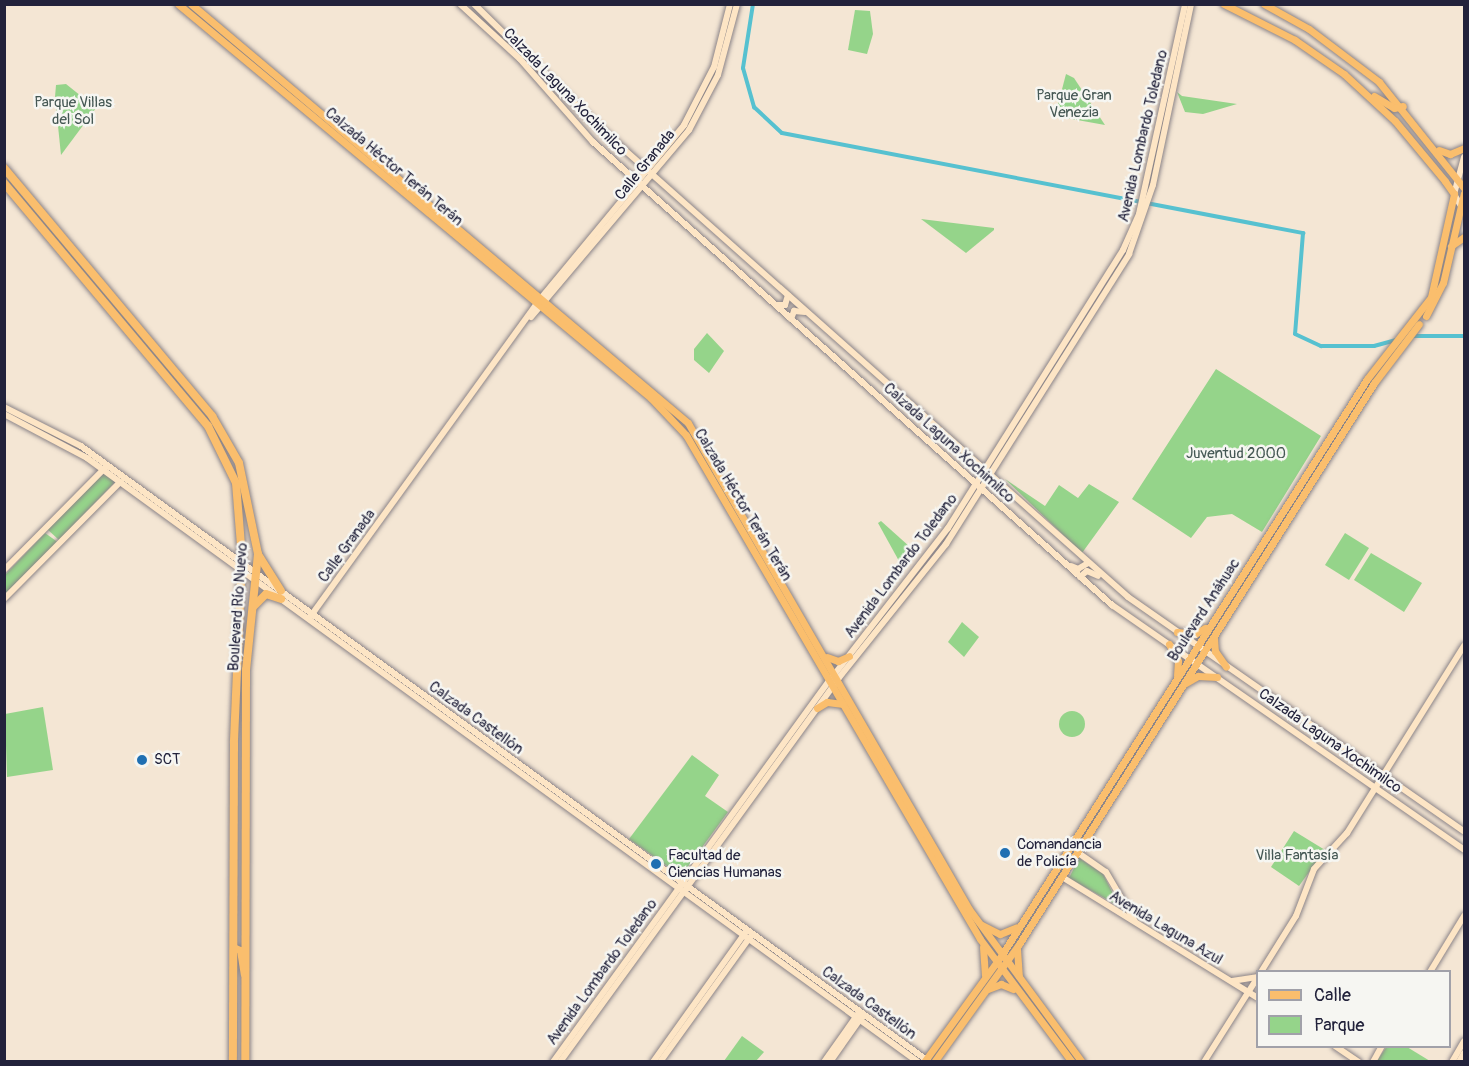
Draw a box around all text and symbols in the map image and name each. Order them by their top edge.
street label: Calzada Laguna Xochimilco [499,24,631,160]
street label: Avenida Lombardo Toledano [1114,48,1172,224]
park label: Parque Gran Venezia [1036,86,1112,121]
park label: Parque Villas del Sol [34,93,112,128]
street label: Calzada Héctor Terán Terán [321,104,467,230]
street label: Calle Granada [611,126,679,204]
street label: Calzada Laguna Xochimilco [880,379,1018,507]
street label: Calzada Héctor Terán Terán [690,426,796,584]
park label: Juventud 2000 [1186,445,1286,463]
street label: Avenida Lombardo Toledano [841,490,961,642]
street label: Calle Granada [315,506,379,586]
street label: Boulevard Río Nuevo [225,542,251,672]
street label: Boulevard Anáhuac [1164,555,1244,665]
street label: Calzada Castellón [425,678,527,758]
street label: Calzada Laguna Xochimilco [1255,685,1405,797]
place label: SCT [154,751,180,769]
marker: SCT [135,753,149,767]
place label: Comandancia de Policía [1017,835,1102,870]
place label: Facultad de Ciencias Humanas [668,846,781,881]
marker: Comandancia de Policía [998,846,1012,860]
park label: Villa Fantasía [1256,847,1338,865]
marker: Facultad de Ciencias Humanas [649,857,663,871]
street label: Avenida Laguna Azul [1106,887,1226,969]
street label: Avenida Lombardo Toledano [543,896,661,1048]
street label: Calzada Castellón [818,963,920,1043]
legend [1256,970,1451,1048]
text: Calle [1314,984,1351,1007]
text: Parque [1314,1014,1364,1037]

